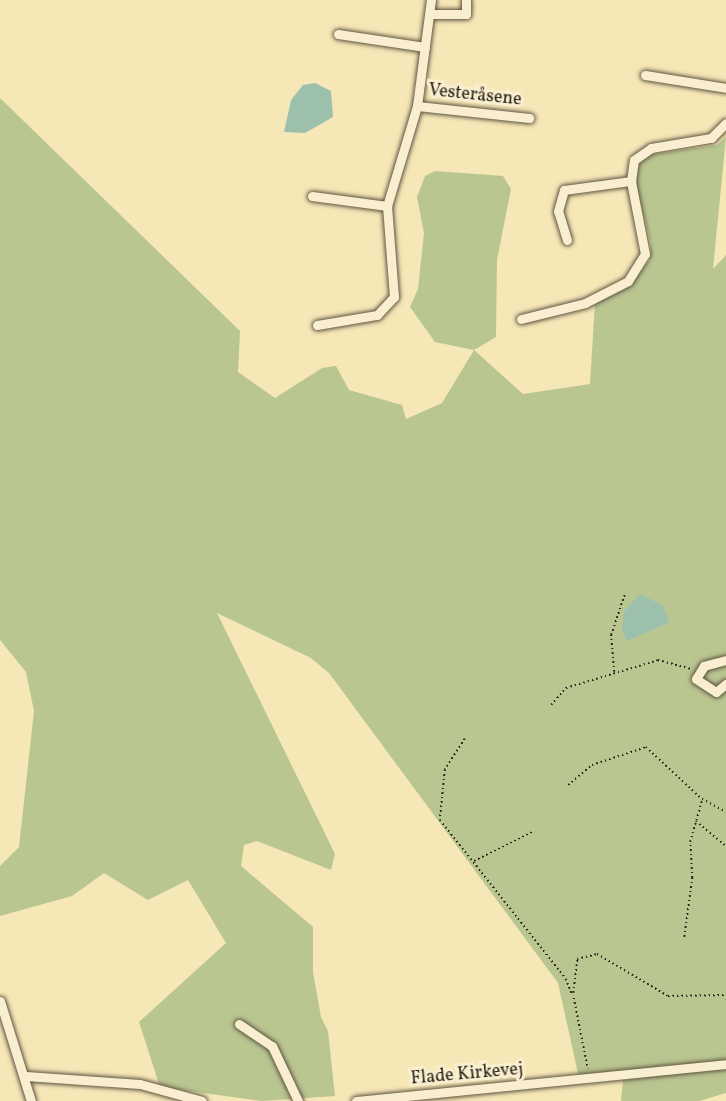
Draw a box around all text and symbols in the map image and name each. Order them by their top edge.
street label: Vesteråsene [427,80,523,112]
street label: Flade Kirkevej [410,1059,524,1091]

